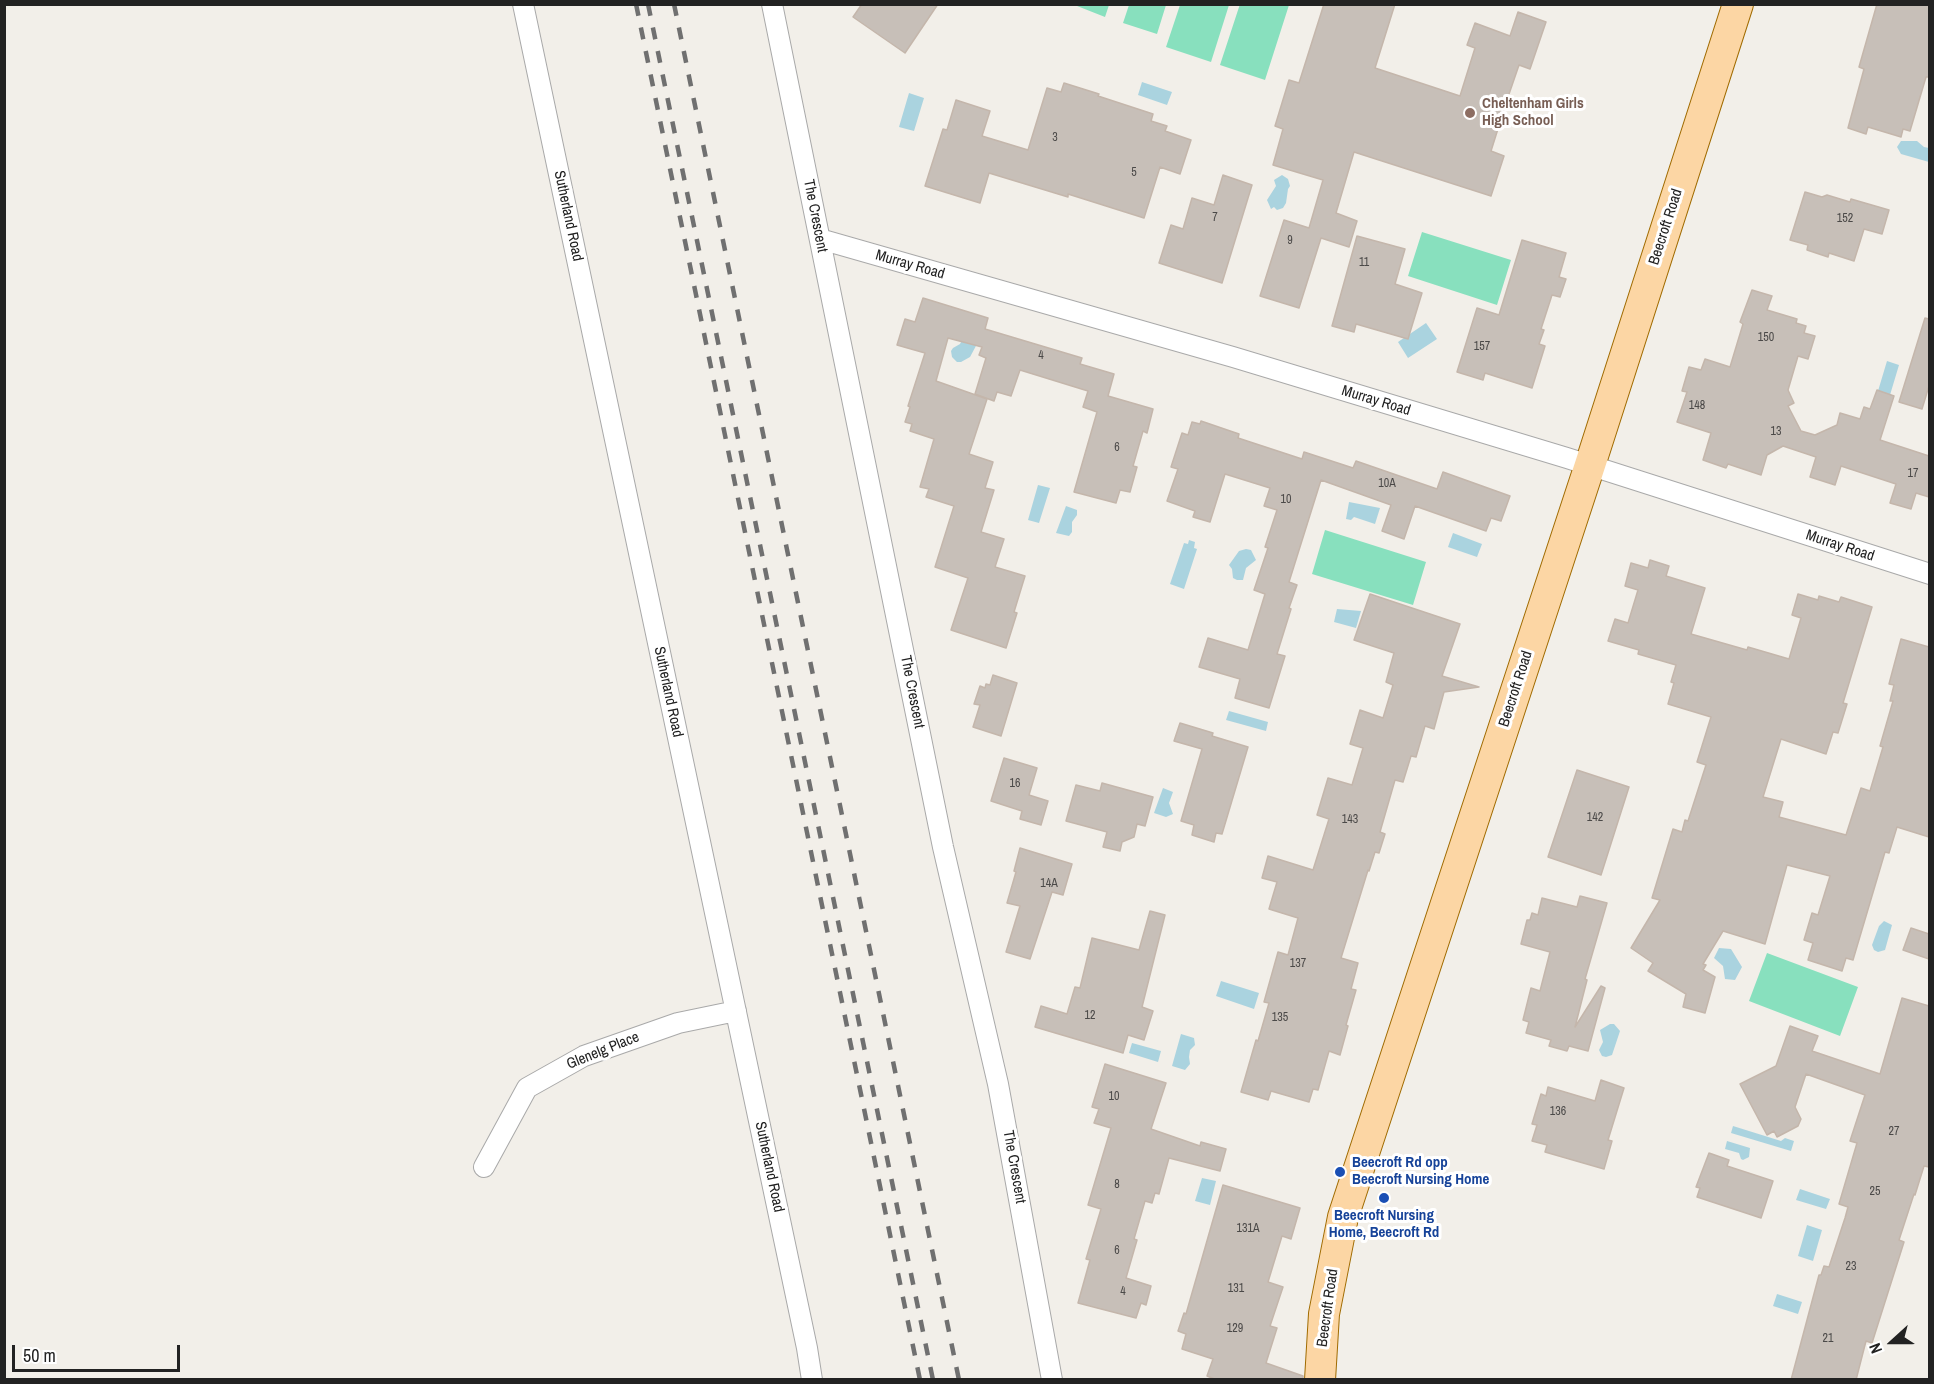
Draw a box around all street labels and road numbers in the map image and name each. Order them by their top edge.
street label: Sutherland Road [550,169,586,263]
street label: The Crescent [799,178,831,254]
street label: Beecroft Road [1645,187,1687,267]
street label: Murray Road [873,247,947,283]
street label: Murray Road [1339,382,1413,420]
street label: Murray Road [1803,526,1877,566]
street label: Sutherland Road [650,645,686,739]
street label: Beecroft Road [1495,649,1537,729]
street label: The Crescent [896,654,928,730]
street label: Glenelg Place [564,1028,642,1074]
street label: Sutherland Road [751,1120,787,1214]
street label: The Crescent [999,1129,1029,1205]
street label: Beecroft Road [1314,1268,1342,1348]

